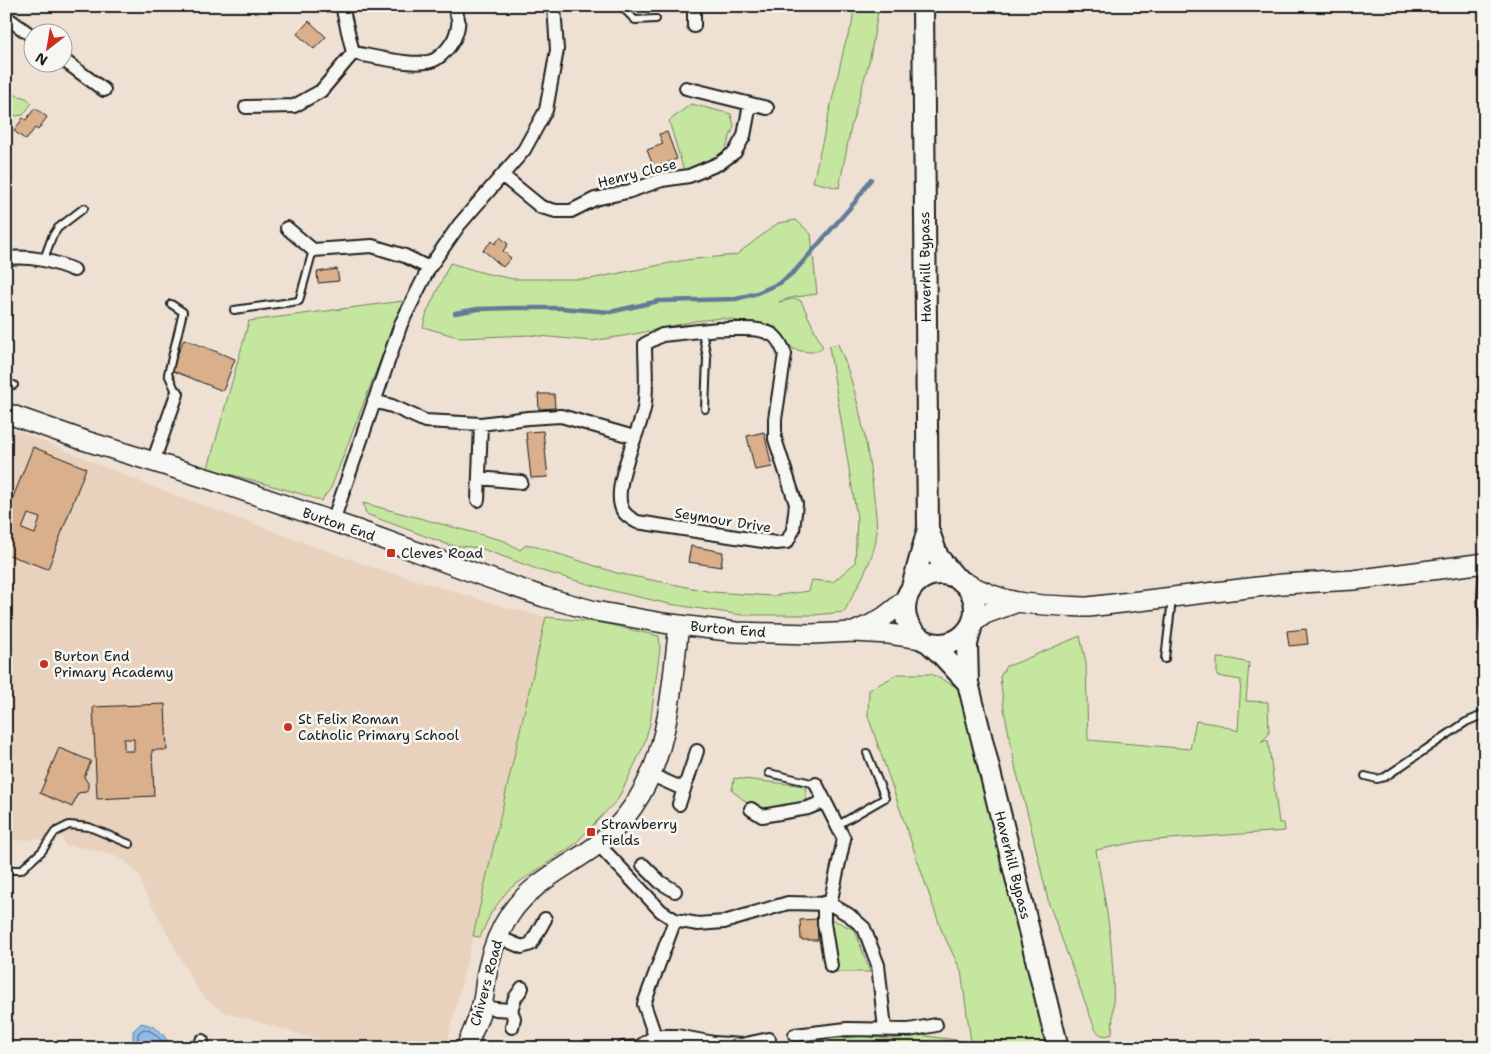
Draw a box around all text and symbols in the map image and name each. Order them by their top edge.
north arrow [22,22,72,72]
text: N [32,49,51,70]
street label: Henry Close [596,154,678,192]
street label: Haverhill Bypass [915,211,935,323]
street label: Burton End [300,503,378,545]
street label: Seymour Drive [673,503,773,537]
place label: Cleves Road [401,544,483,562]
marker: Cleves Road [385,547,397,559]
street label: Burton End [690,617,767,641]
place label: Burton End Primary Academy [54,647,174,681]
marker: Burton End Primary Academy [38,658,50,670]
place label: St Felix Roman Catholic Primary School [298,710,460,744]
marker: St Felix Roman Catholic Primary School [282,721,294,733]
street label: Haverhill Bypass [991,809,1035,921]
place label: Strawberry Fields [601,815,677,849]
marker: Strawberry Fields [585,826,597,838]
street label: Chivers Road [466,938,506,1028]

